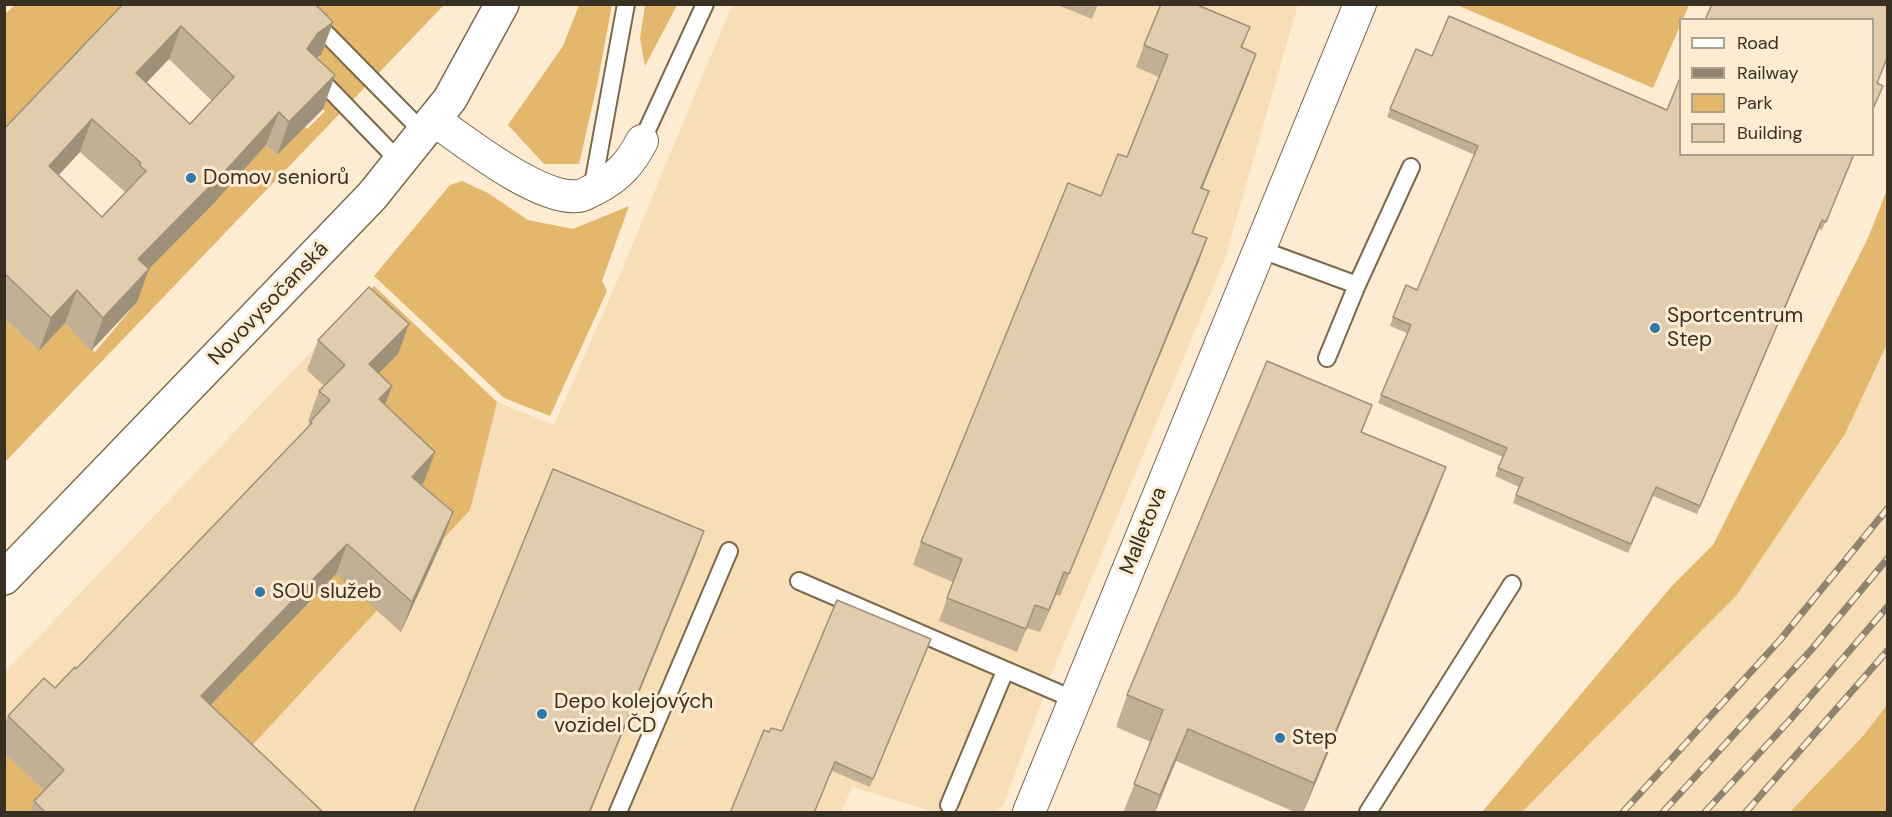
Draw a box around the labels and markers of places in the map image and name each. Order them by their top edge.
place label: Domov seniorů [203,165,349,191]
marker: Domov seniorů [184,171,198,185]
place label: Sportcentrum Step [1667,303,1803,353]
marker: Sportcentrum Step [1648,321,1662,335]
place label: SOU služeb [272,579,382,605]
marker: SOU služeb [253,585,267,599]
place label: Depo kolejových vozidel ČD [554,689,713,739]
marker: Depo kolejových vozidel ČD [535,707,549,721]
place label: Step [1292,725,1337,751]
marker: Step [1273,731,1287,745]

